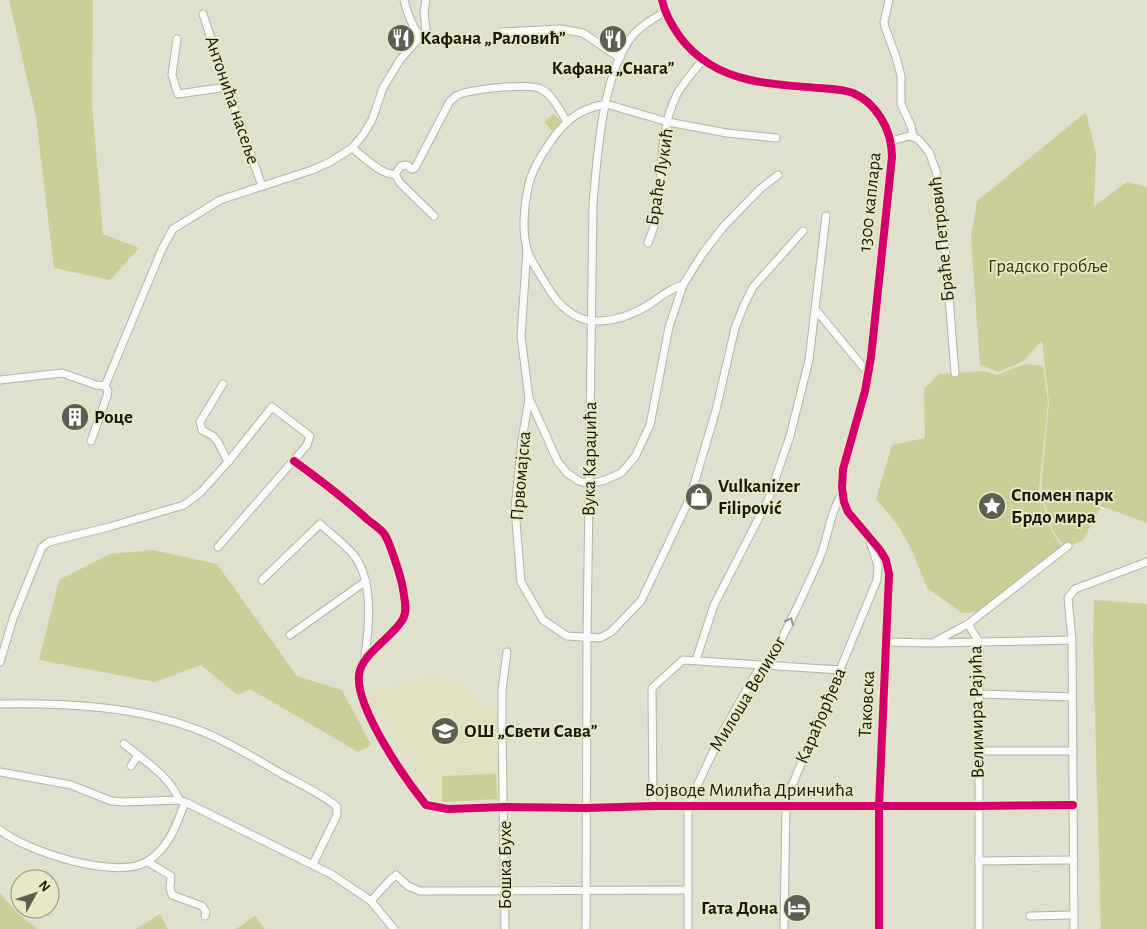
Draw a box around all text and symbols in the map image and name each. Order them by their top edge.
restaurant icon: Кафана „Раловић” [386,23,416,53]
restaurant icon: Кафана „Снага” [598,24,628,54]
place label: Кафана „Раловић” [420,29,566,48]
street label: Антонића насеље [201,33,263,167]
place label: Кафана „Снага” [552,59,675,78]
street label: Браће Лукић [643,127,677,227]
street label: 1300 каплара [855,151,885,253]
street label: Браће Петровић [926,175,958,303]
park label: Градско гробље [988,257,1108,276]
street label: Вука Караџића [579,401,601,517]
building icon: Роце [60,402,90,432]
place label: Роце [94,408,133,427]
street label: Првомајска [508,430,534,522]
place label: Vulkanizer Filipović [718,477,800,518]
shop icon: Vulkanizer Filipović [684,482,714,512]
place label: Спомен парк Брдо мира [1011,486,1114,527]
place icon: Спомен парк Брдо мира [977,491,1007,521]
one-way arrow [784,617,794,626]
street label: Милоша Великог [706,633,790,755]
street label: Велимира Рајића [966,645,988,779]
street label: Карађорђева [792,665,850,767]
street label: Таковска [856,670,878,738]
school or university icon: ОШ „Свети Сава” [430,716,460,746]
place label: ОШ „Свети Сава” [464,722,598,741]
street label: Војводе Милића Дринчића [644,781,854,800]
street label: Бошка Бухе [496,820,515,910]
north arrow [10,869,60,919]
text: N [36,878,53,895]
hotel icon: Гата Дона [782,893,812,923]
place label: Гата Дона [701,899,778,918]

